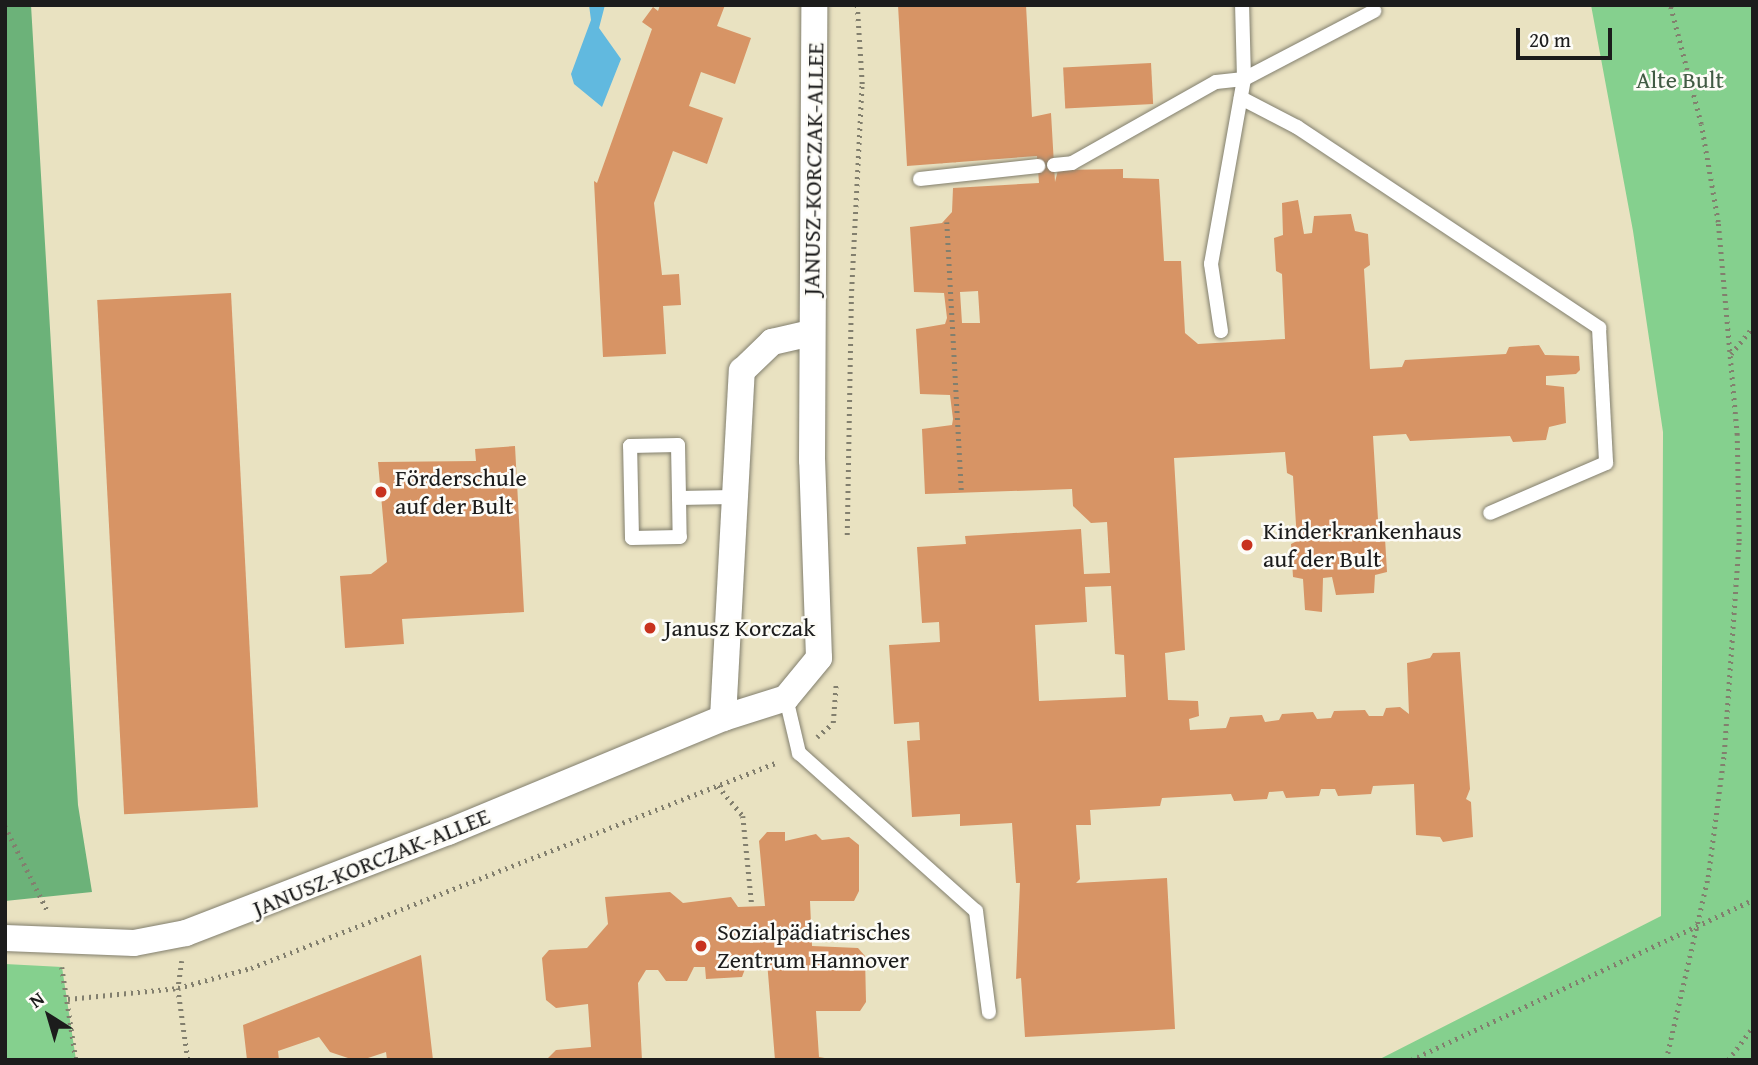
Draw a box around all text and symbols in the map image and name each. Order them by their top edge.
scale bar [1520,14,1616,58]
text: 20 m [1529,24,1571,55]
street label: JANUSZ-KORCZAK-ALLEE [796,42,830,296]
park label: Alte Bult [1636,66,1724,94]
place label: Förderschule auf der Bult [395,464,527,520]
marker: Förderschule auf der Bult [373,484,389,500]
place label: Kinderkrankenhaus auf der Bult [1263,517,1462,573]
marker: Kinderkrankenhaus auf der Bult [1237,535,1257,555]
place label: Janusz Korczak [664,614,815,642]
marker: Janusz Korczak [642,620,658,636]
street label: JANUSZ-KORCZAK-ALLEE [248,801,494,923]
place label: Sozialpädiatrisches Zentrum Hannover [717,918,911,974]
marker: Sozialpädiatrisches Zentrum Hannover [691,936,711,956]
north arrow [14,981,84,1051]
text: N [23,984,50,1014]

